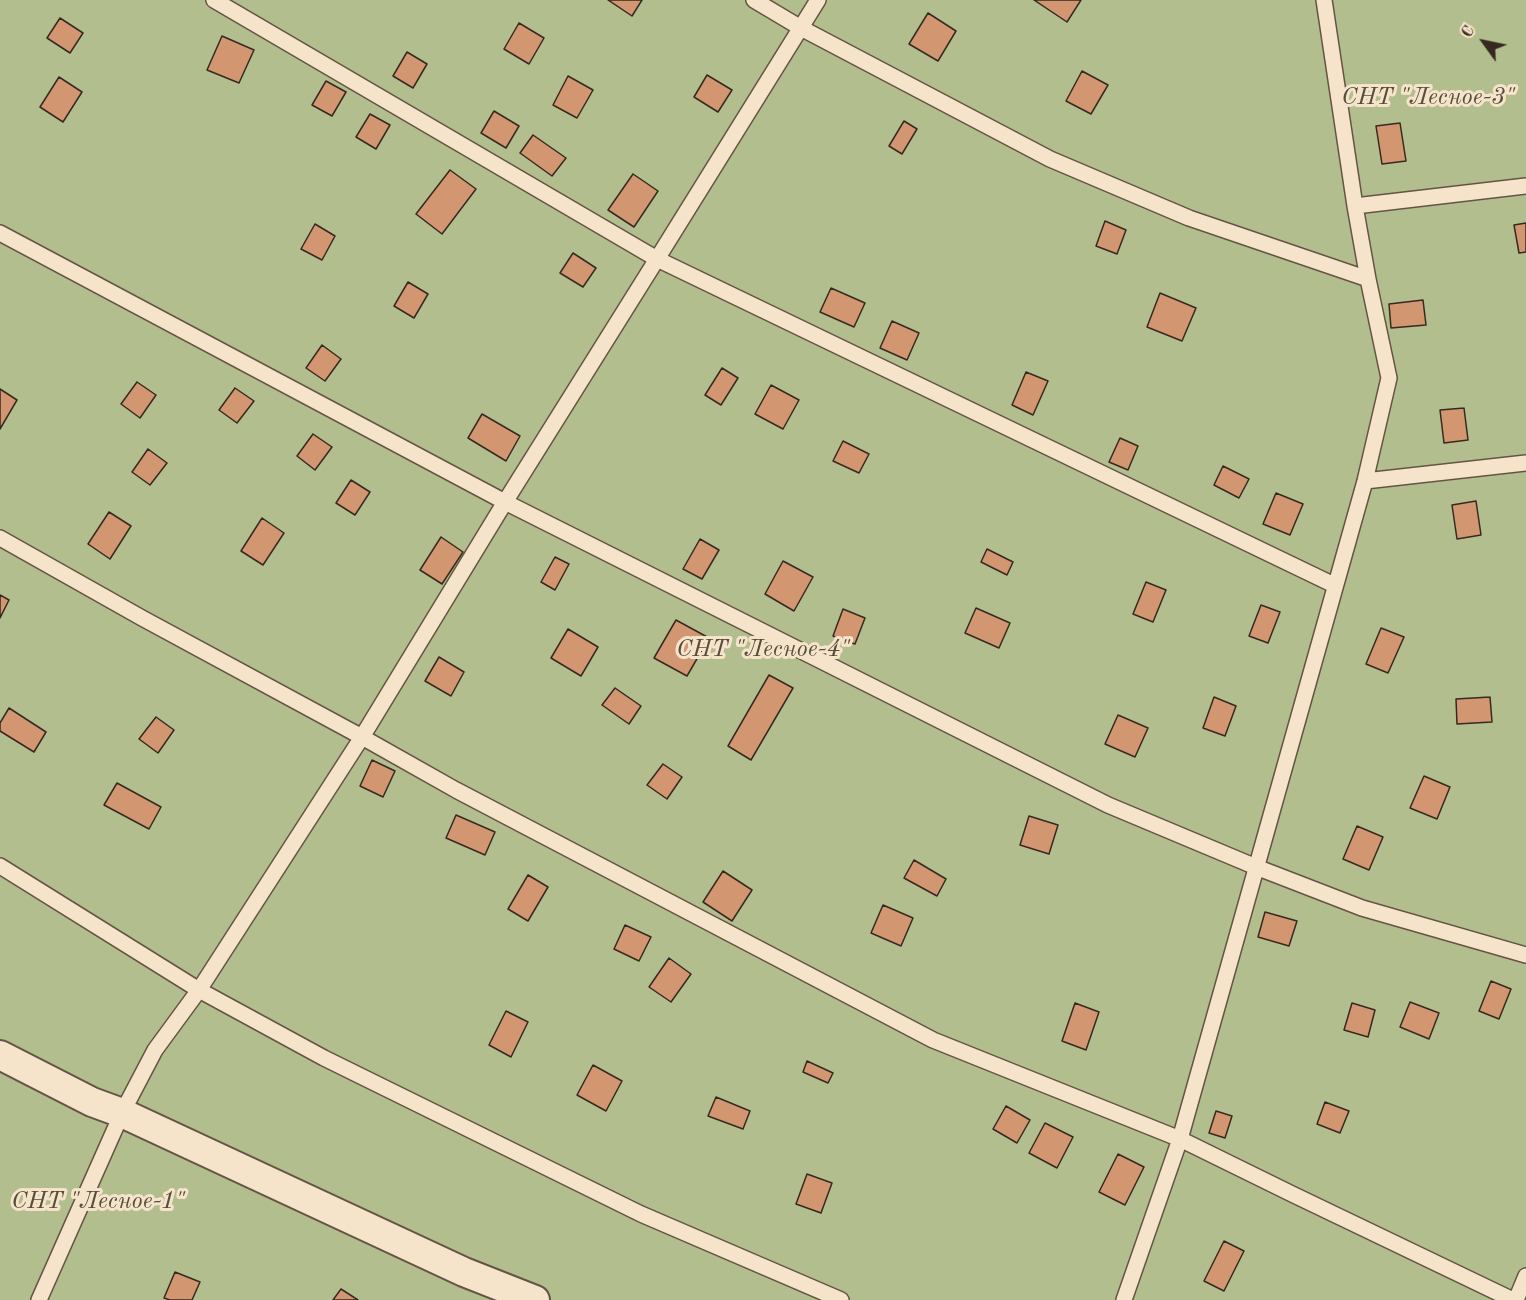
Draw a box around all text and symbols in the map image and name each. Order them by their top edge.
north arrow [1454,12,1514,72]
text: С [1459,23,1478,41]
park label: СНТ "Лесное-3" [1341,84,1515,112]
park label: СНТ "Лесное-4" [676,636,850,664]
park label: СНТ "Лесное-1" [11,1188,185,1216]

